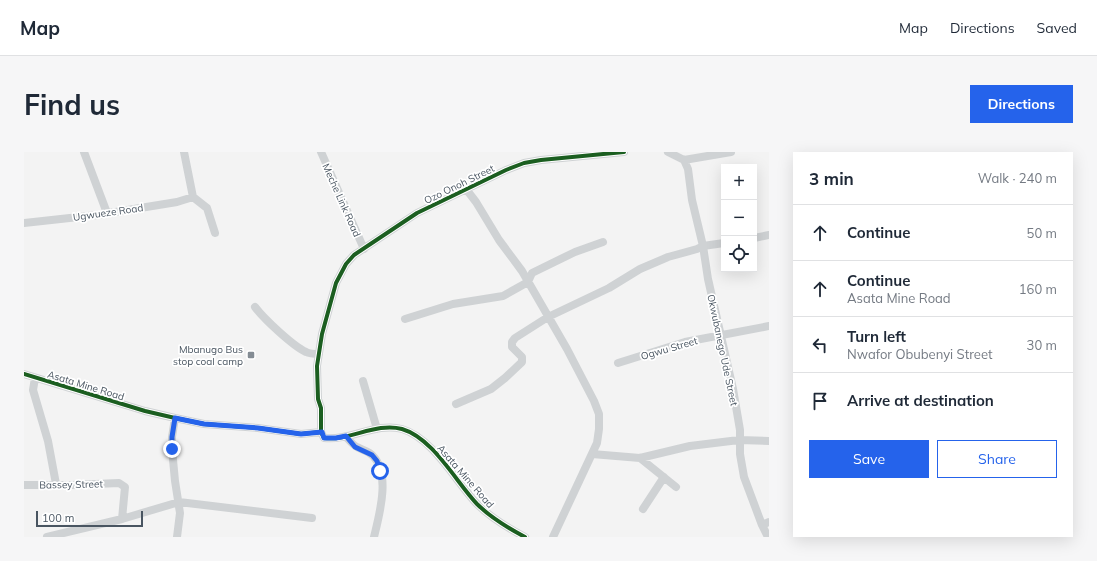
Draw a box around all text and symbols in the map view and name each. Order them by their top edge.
text: Map [20,16,60,40]
text: Map [899,19,928,37]
text: Directions [950,19,1015,37]
text: Saved [1037,19,1077,37]
button: Directions [970,85,1073,123]
text: Find us [24,87,120,122]
street label: Meche Link Road [320,162,364,239]
street label: Ozo Onoh Street [422,162,497,207]
map controls [721,164,757,272]
button: + [721,164,757,200]
text: 3 min [809,168,854,189]
text: Walk · 240 m [978,170,1057,186]
button: − [721,200,757,236]
street label: Ugwueze Road [72,201,144,224]
icon: ahead [809,222,831,244]
text: Continue [847,223,910,242]
text: 50 m [1027,225,1057,241]
button: locate [721,236,757,272]
text: Continue [847,271,910,290]
icon: ahead [809,278,831,300]
text: 160 m [1019,281,1057,297]
text: Asata Mine Road [847,290,951,306]
street label: Okwubanego Ude Street [704,293,741,408]
text: Turn left [847,327,906,346]
street label: Ogwu Street [639,334,700,363]
icon: left [809,334,831,356]
text: 30 m [1027,337,1057,353]
place label: Mbanugo Bus stop coal camp [173,343,243,368]
text: Nwafor Obubenyi Street [847,346,993,362]
marker: Mbanugo Bus stop coal camp [246,350,256,360]
street label: Asata Mine Road [46,368,126,403]
icon: arrive [809,390,831,412]
text: Arrive at destination [847,391,994,410]
route end [163,440,181,458]
button: Save [809,440,929,478]
button: Share [937,440,1057,478]
street label: Asata Mine Road [435,442,497,511]
route start [371,462,389,480]
street label: Bassey Street [39,477,103,492]
scale bar [36,509,143,528]
text: 100 m [42,511,74,525]

